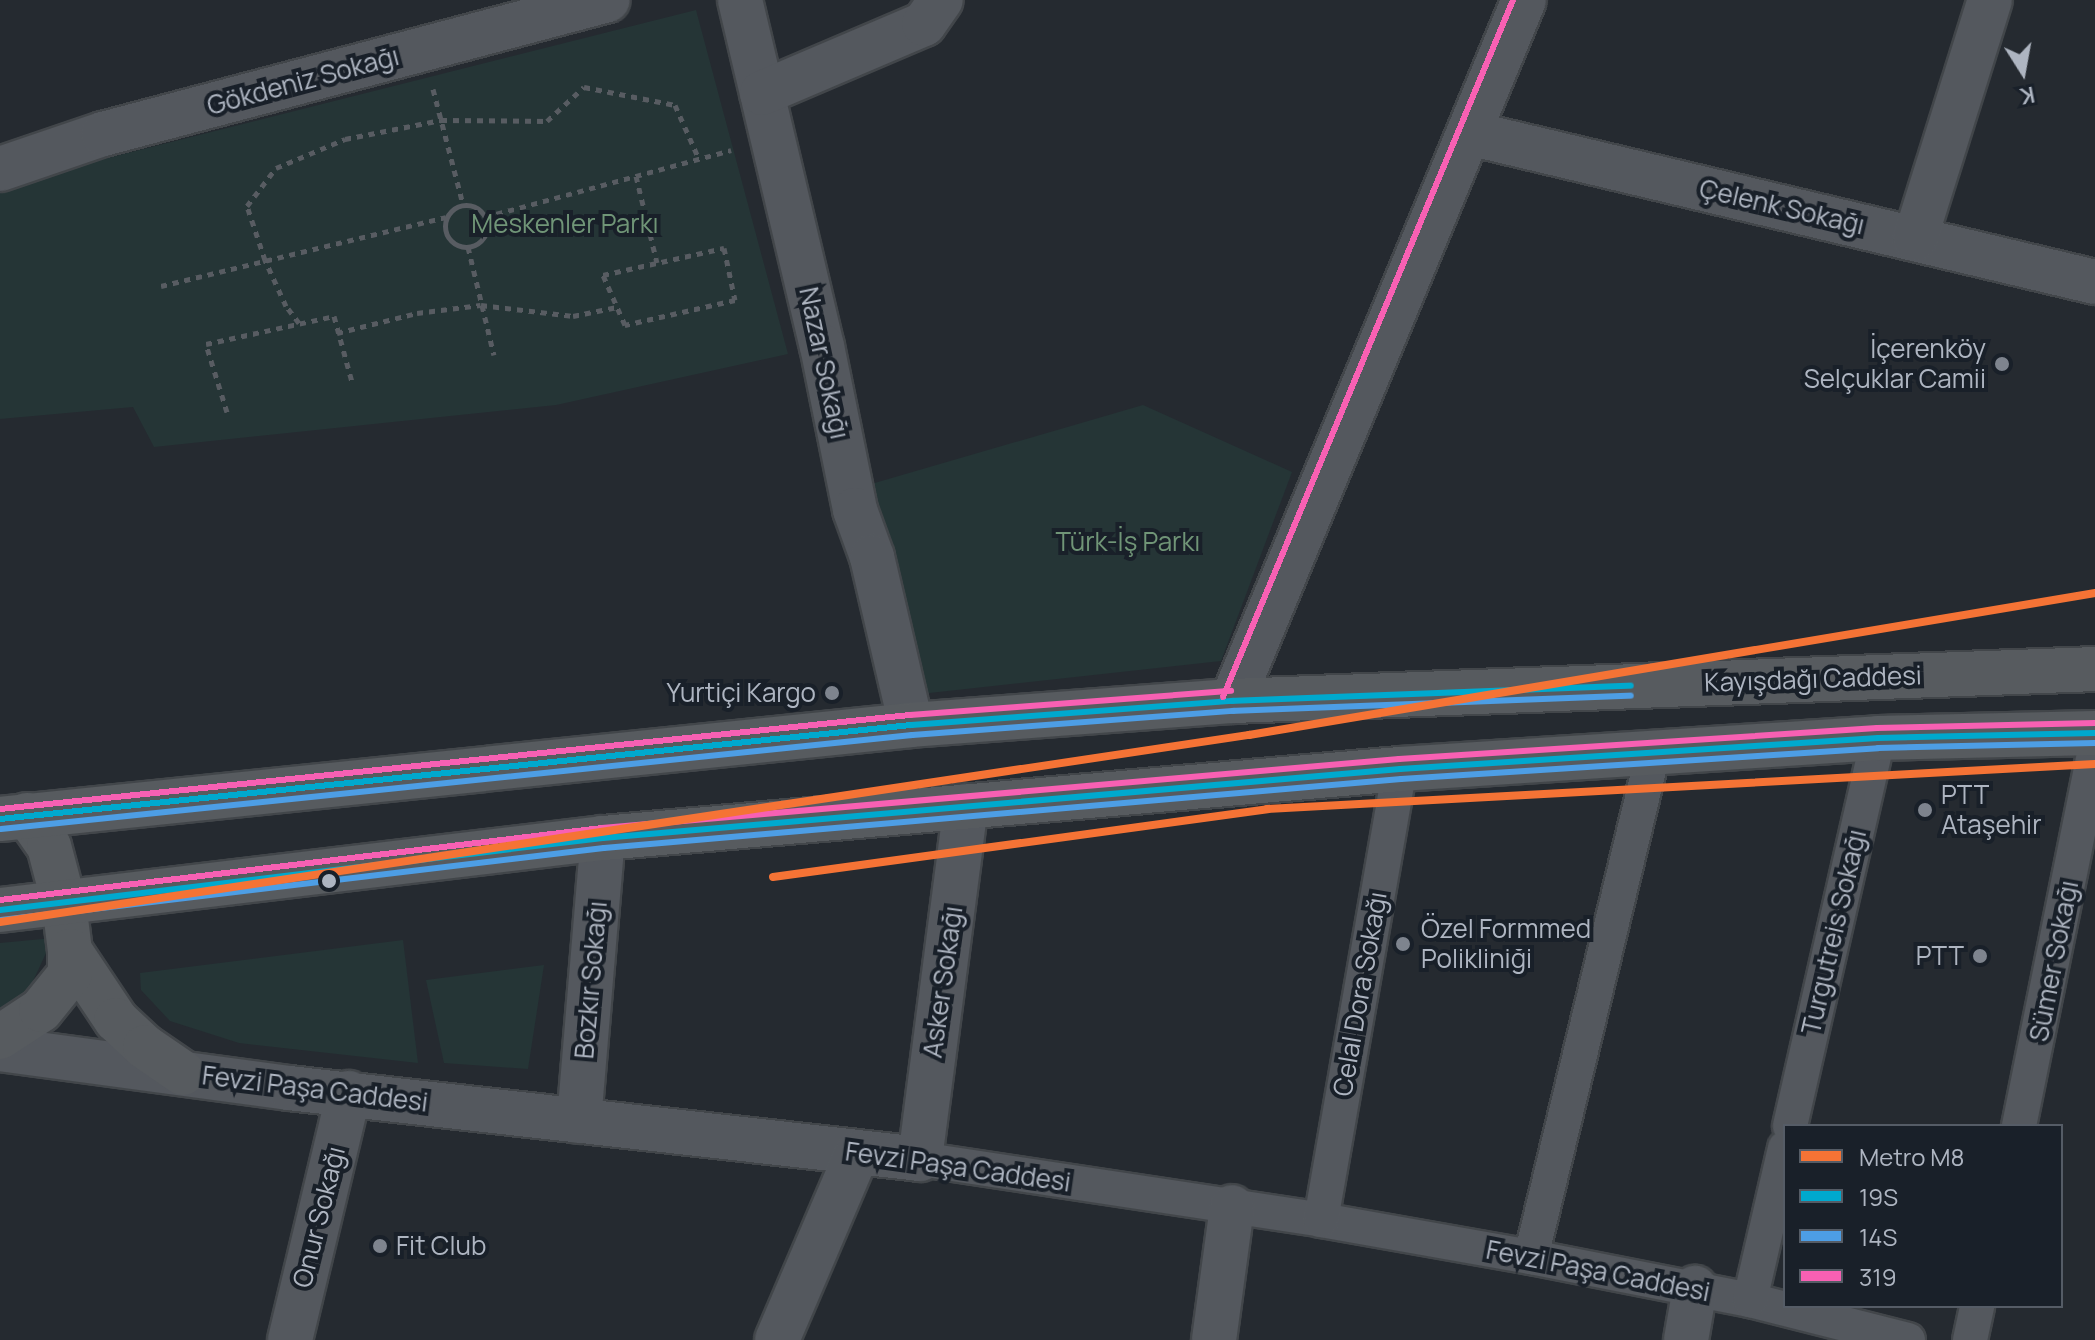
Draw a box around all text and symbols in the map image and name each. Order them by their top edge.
north arrow [1983,32,2063,112]
street label: Gökdeniz Sokağı [204,40,402,122]
text: K [2018,79,2037,112]
street label: Çelenk Sokağı [1696,173,1868,241]
park label: Meskenler Parkı [471,208,659,240]
street label: Nazar Sokağı [793,284,855,442]
place label: İçerenköy Selçuklar Camii [1804,333,1986,394]
marker: İçerenköy Selçuklar Camii [1993,355,2011,373]
park label: Türk-İş Parkı [1056,526,1200,558]
street label: Kayışdağı Caddesi [1704,660,1922,698]
place label: Yurtiçi Kargo [667,677,816,709]
marker: Yurtiçi Kargo [823,684,841,702]
place label: PTT Ataşehir [1941,779,2042,840]
marker: PTT Ataşehir [1916,801,1934,819]
street label: Turgutreis Sokağı [1795,827,1873,1037]
unlabelled marker [321,873,337,889]
street label: Sümer Sokağı [2023,878,2085,1044]
street label: Celal Dora Sokağı [1327,889,1393,1099]
street label: Bozkır Sokağı [569,900,613,1060]
street label: Asker Sokağı [917,904,969,1060]
place label: Özel Formmed Polikliniği [1421,913,1591,974]
marker: Özel Formmed Polikliniği [1392,933,1414,955]
place label: PTT [1916,940,1964,972]
marker: PTT [1971,947,1989,965]
street label: Fevzi Paşa Caddesi [200,1060,430,1118]
legend [1783,1124,2063,1308]
street label: Fevzi Paşa Caddesi [843,1136,1073,1198]
text: Metro M8 [1859,1140,1964,1173]
street label: Onur Sokağı [286,1143,352,1291]
text: 19S [1859,1180,1898,1213]
text: 14S [1859,1220,1897,1253]
place label: Fit Club [396,1230,486,1262]
street label: Fevzi Paşa Caddesi [1483,1234,1713,1308]
marker: Fit Club [371,1237,389,1255]
text: 319 [1859,1260,1897,1293]

